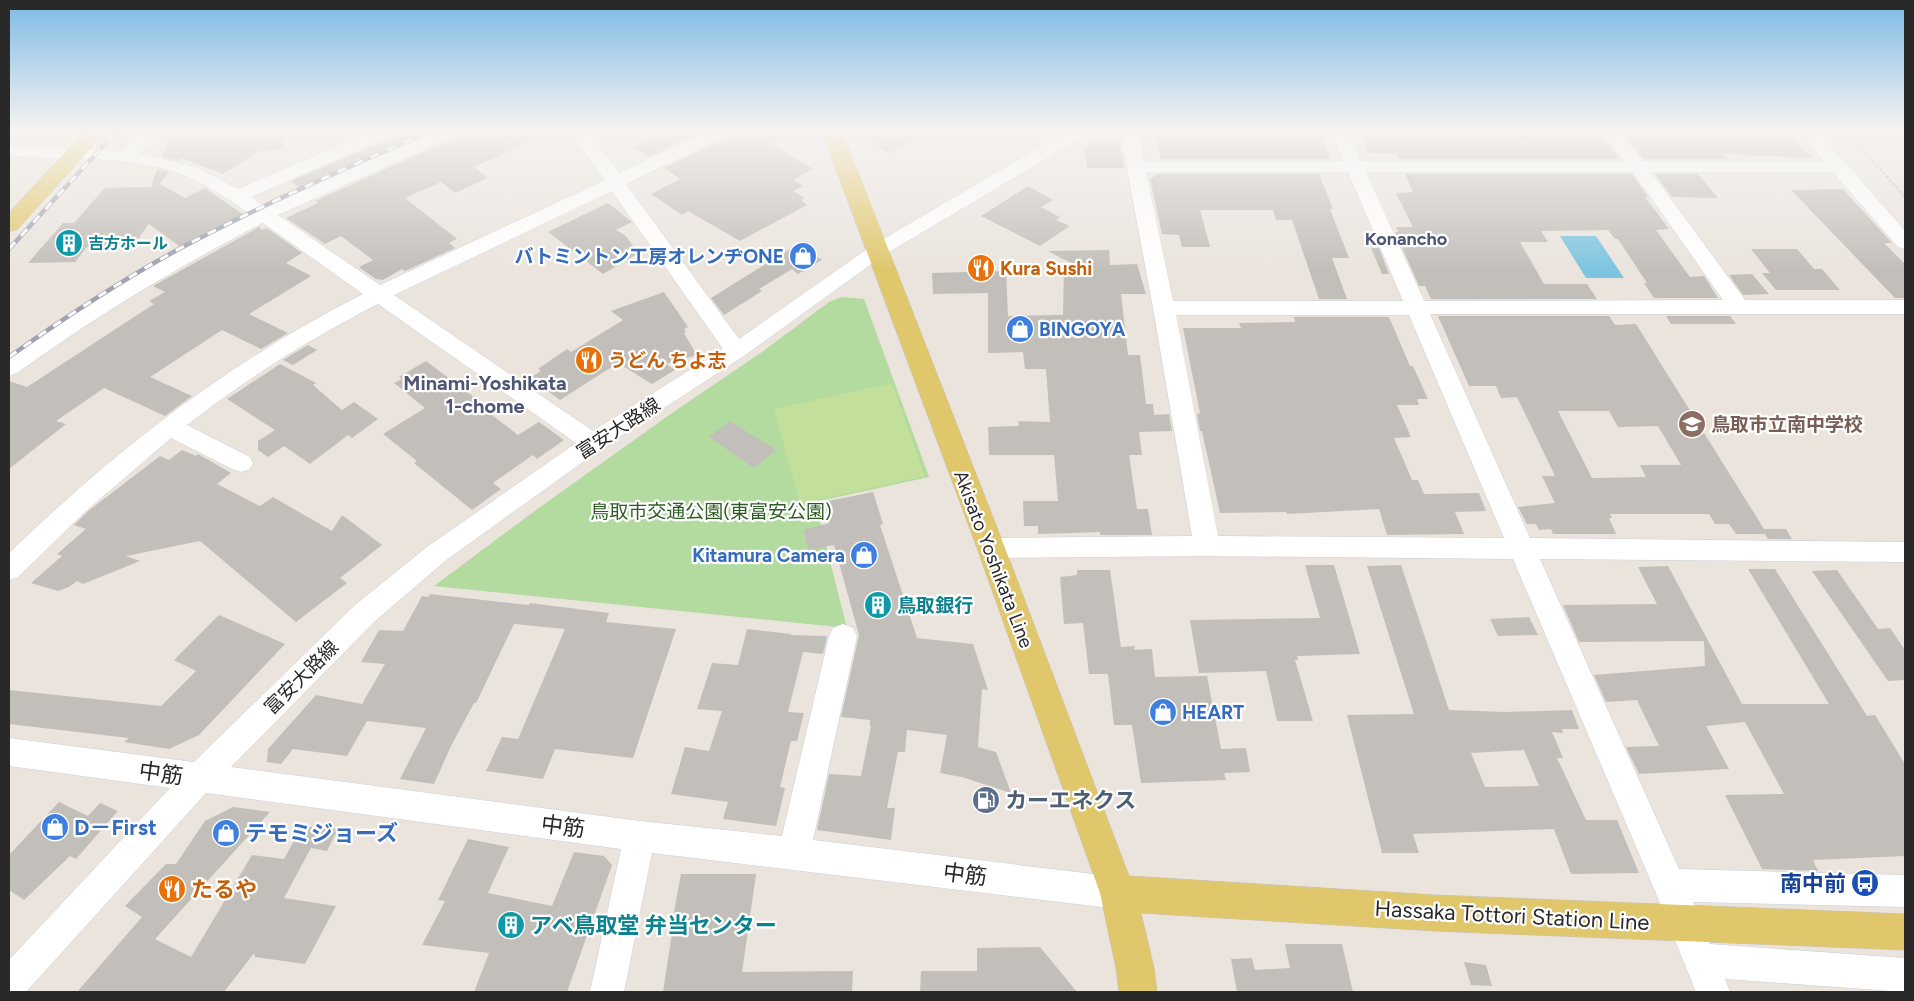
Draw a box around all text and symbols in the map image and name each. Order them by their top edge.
building icon: 吉方ホール [54,228,84,258]
district label: Konancho [1365,228,1447,250]
place label: 吉方ホール [88,234,168,253]
shop icon: バトミントン工房オレンヂONE [788,241,818,271]
place label: バトミントン工房オレンヂONE [515,245,784,268]
restaurant icon: Kura Sushi [966,253,996,283]
place label: Kura Sushi [1000,257,1092,280]
shop icon: BINGOYA [1005,314,1035,344]
place label: BINGOYA [1039,318,1126,341]
restaurant icon: うどん ちよ志 [574,345,604,375]
place label: うどん ちよ志 [608,349,727,372]
district label: Minami-Yoshikata 1-chome [403,371,567,418]
street label: 富安大路線 [572,393,664,464]
school or university icon: 鳥取市立南中学校 [1677,409,1707,439]
place label: 鳥取市立南中学校 [1711,413,1863,436]
street label: Akisato Yoshikata Line [949,467,1038,651]
park label: 鳥取市交通公園(東富安公園) [590,500,832,523]
shop icon: Kitamura Camera [849,540,879,570]
place label: Kitamura Camera [692,544,845,567]
building icon: 鳥取銀行 [863,590,893,620]
place label: 鳥取銀行 [897,594,973,617]
street label: 富安大路線 [260,636,343,719]
shop icon: HEART [1148,697,1178,727]
place label: HEART [1182,701,1244,724]
street label: 中筋 [137,757,185,790]
fuel station icon: カーエネクス [971,785,1001,815]
place label: カーエネクス [1005,787,1136,814]
street label: 中筋 [539,810,586,843]
shop icon: D－First [40,812,70,842]
place label: D－First [74,814,157,841]
shop icon: テモミジョーズ [211,818,241,848]
place label: テモミジョーズ [245,820,398,847]
street label: 中筋 [941,858,988,891]
bus stop icon: 南中前 [1850,868,1880,898]
place label: 南中前 [1780,870,1846,897]
restaurant icon: たるや [157,874,187,904]
place label: たるや [191,876,257,903]
street label: Hassaka Tottori Station Line [1374,895,1650,936]
building icon: アベ鳥取堂 弁当センター [496,910,526,940]
place label: アベ鳥取堂 弁当センター [530,912,777,939]

